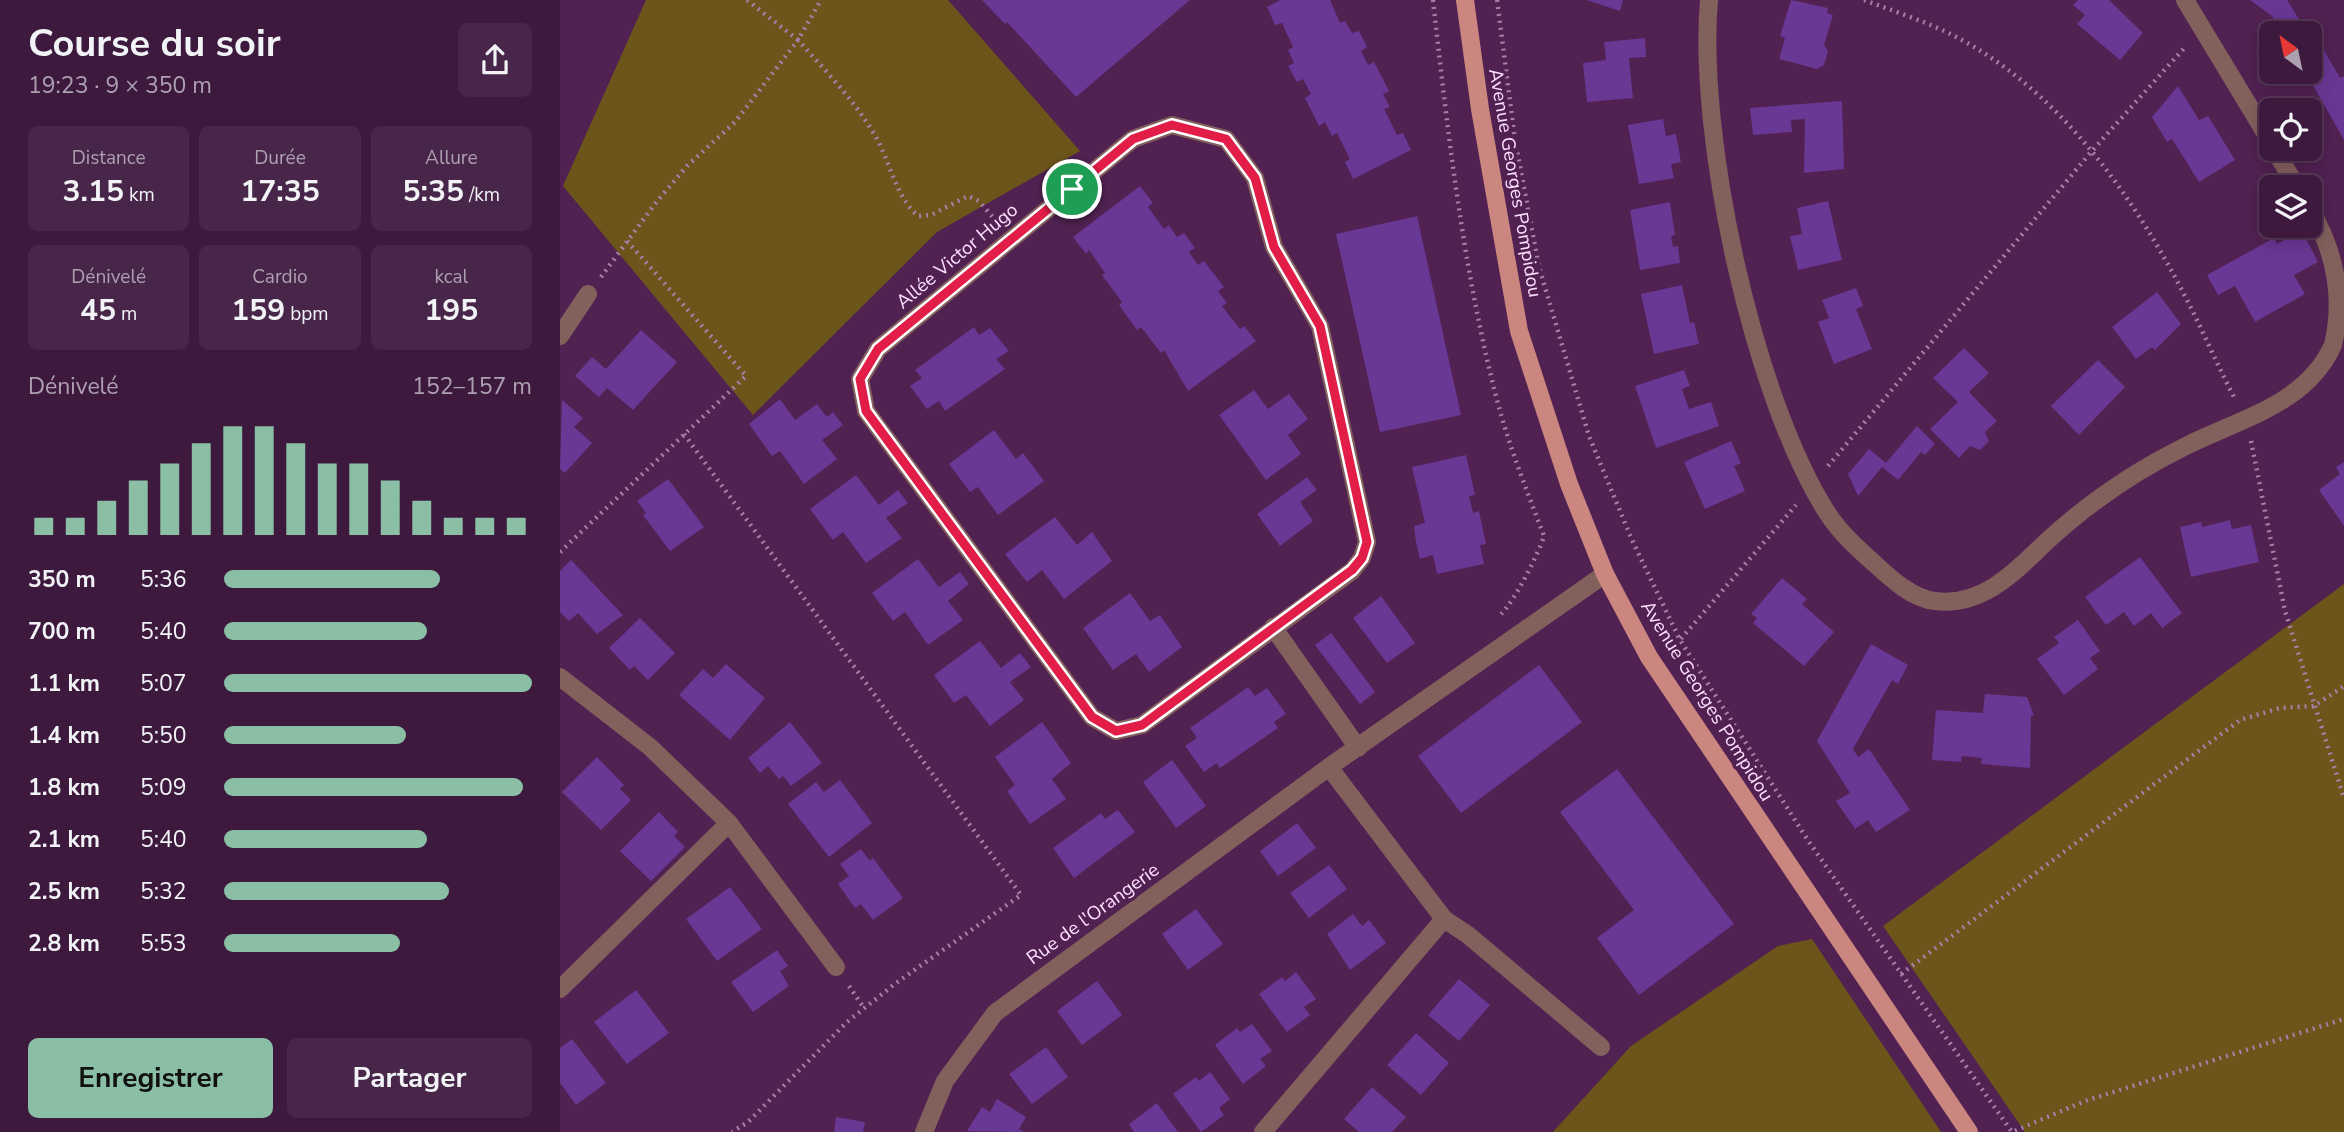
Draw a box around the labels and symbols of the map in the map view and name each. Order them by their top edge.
north arrow [2259,21,2322,84]
street label: Avenue Georges Pompidou [1482,66,1548,300]
pin [1042,159,1102,219]
street label: Allée Victor Hugo [890,197,1024,315]
street label: Avenue Georges Pompidou [1634,596,1780,806]
street label: Rue de l'Orangerie [1021,857,1165,971]

